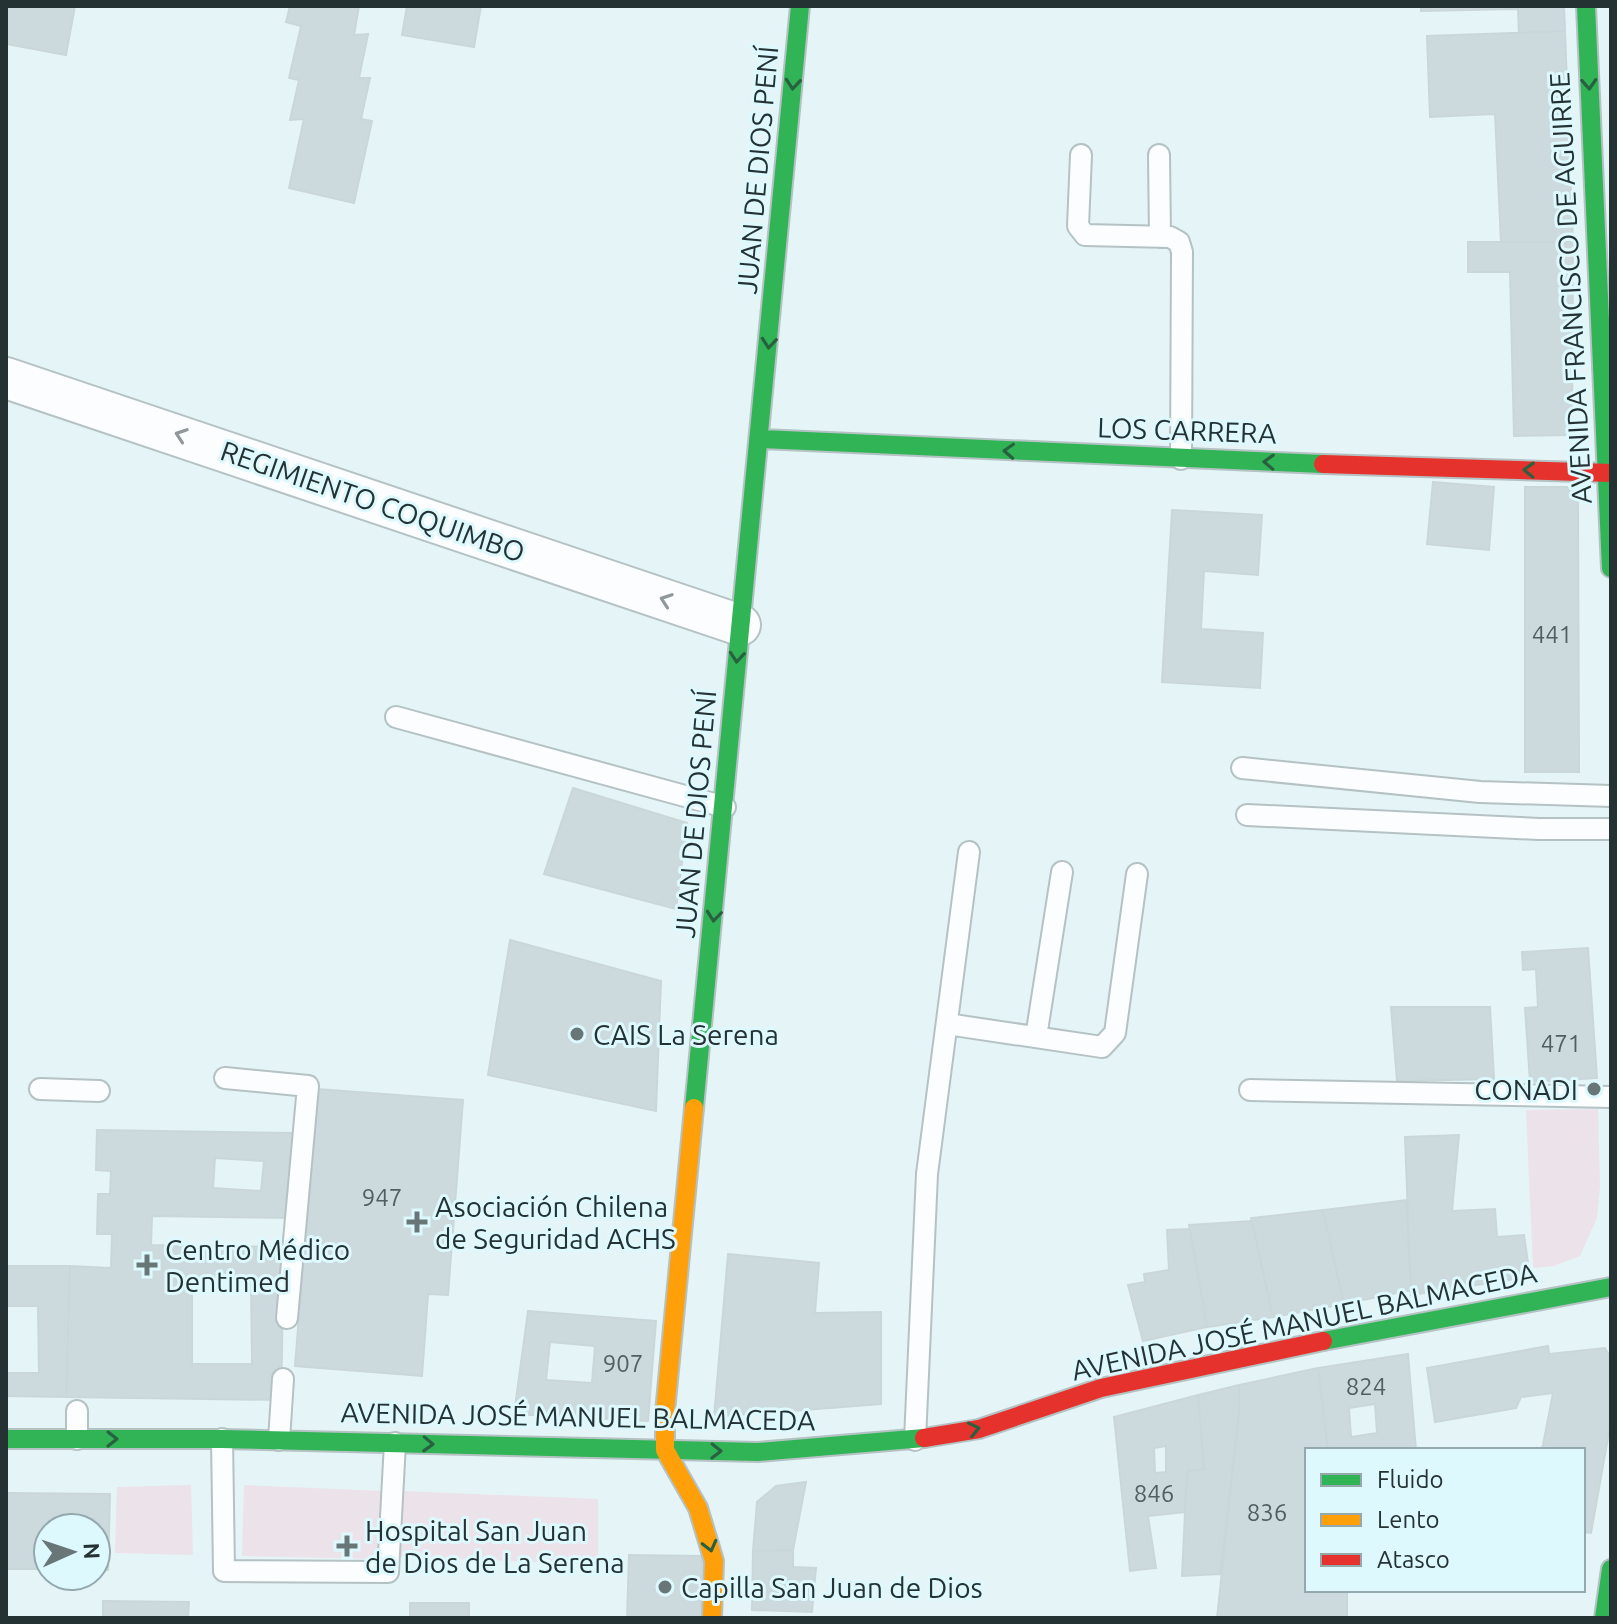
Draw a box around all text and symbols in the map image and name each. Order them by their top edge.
street label: JUAN DE DIOS PENÍ [730,44,783,295]
street label: AVENIDA FRANCISCO DE AGUIRRE [1543,71,1597,505]
one-way arrow [785,78,802,91]
one-way arrow [1581,78,1598,91]
one-way arrow [761,337,778,350]
street label: LOS CARRERA [1097,411,1277,449]
one-way arrow [175,429,189,445]
street label: REGIMIENTO COQUIMBO [217,434,529,568]
one-way arrow [1002,442,1015,459]
one-way arrow [1262,453,1275,470]
one-way arrow [1522,462,1535,479]
one-way arrow [660,594,674,610]
house number: 441 [1532,621,1572,648]
one-way arrow [729,651,746,664]
street label: JUAN DE DIOS PENÍ [668,688,721,939]
one-way arrow [705,910,722,923]
place label: CAIS La Serena [593,1019,779,1050]
marker: CAIS La Serena [568,1025,586,1043]
house number: 471 [1541,1030,1581,1057]
place label: CONADI [1474,1074,1578,1105]
marker: CONADI [1585,1080,1603,1098]
house number: 947 [362,1184,402,1211]
place label: Asociación Chilena de Seguridad ACHS [435,1191,676,1254]
marker: Asociación Chilena de Seguridad ACHS [406,1211,428,1233]
place label: Centro Médico Dentimed [165,1234,350,1297]
marker: Centro Médico Dentimed [136,1254,158,1276]
street label: AVENIDA JOSÉ MANUEL BALMACEDA [1068,1255,1539,1386]
house number: 907 [603,1350,643,1377]
house number: 824 [1346,1373,1386,1400]
street label: AVENIDA JOSÉ MANUEL BALMACEDA [340,1395,816,1436]
one-way arrow [967,1421,981,1438]
one-way arrow [106,1430,119,1448]
one-way arrow [422,1435,435,1452]
one-way arrow [710,1443,723,1460]
legend [1305,1448,1585,1592]
text: Fluido [1377,1466,1444,1493]
house number: 846 [1134,1480,1174,1507]
house number: 836 [1247,1499,1287,1526]
text: Lento [1377,1506,1440,1533]
north arrow [32,1512,112,1592]
place label: Hospital San Juan de Dios de La Serena [365,1515,625,1578]
marker: Hospital San Juan de Dios de La Serena [336,1535,358,1557]
one-way arrow [701,1538,718,1552]
text: N [80,1542,105,1560]
text: Atasco [1377,1546,1450,1573]
place label: Capilla San Juan de Dios [681,1572,983,1603]
marker: Capilla San Juan de Dios [656,1578,674,1596]

